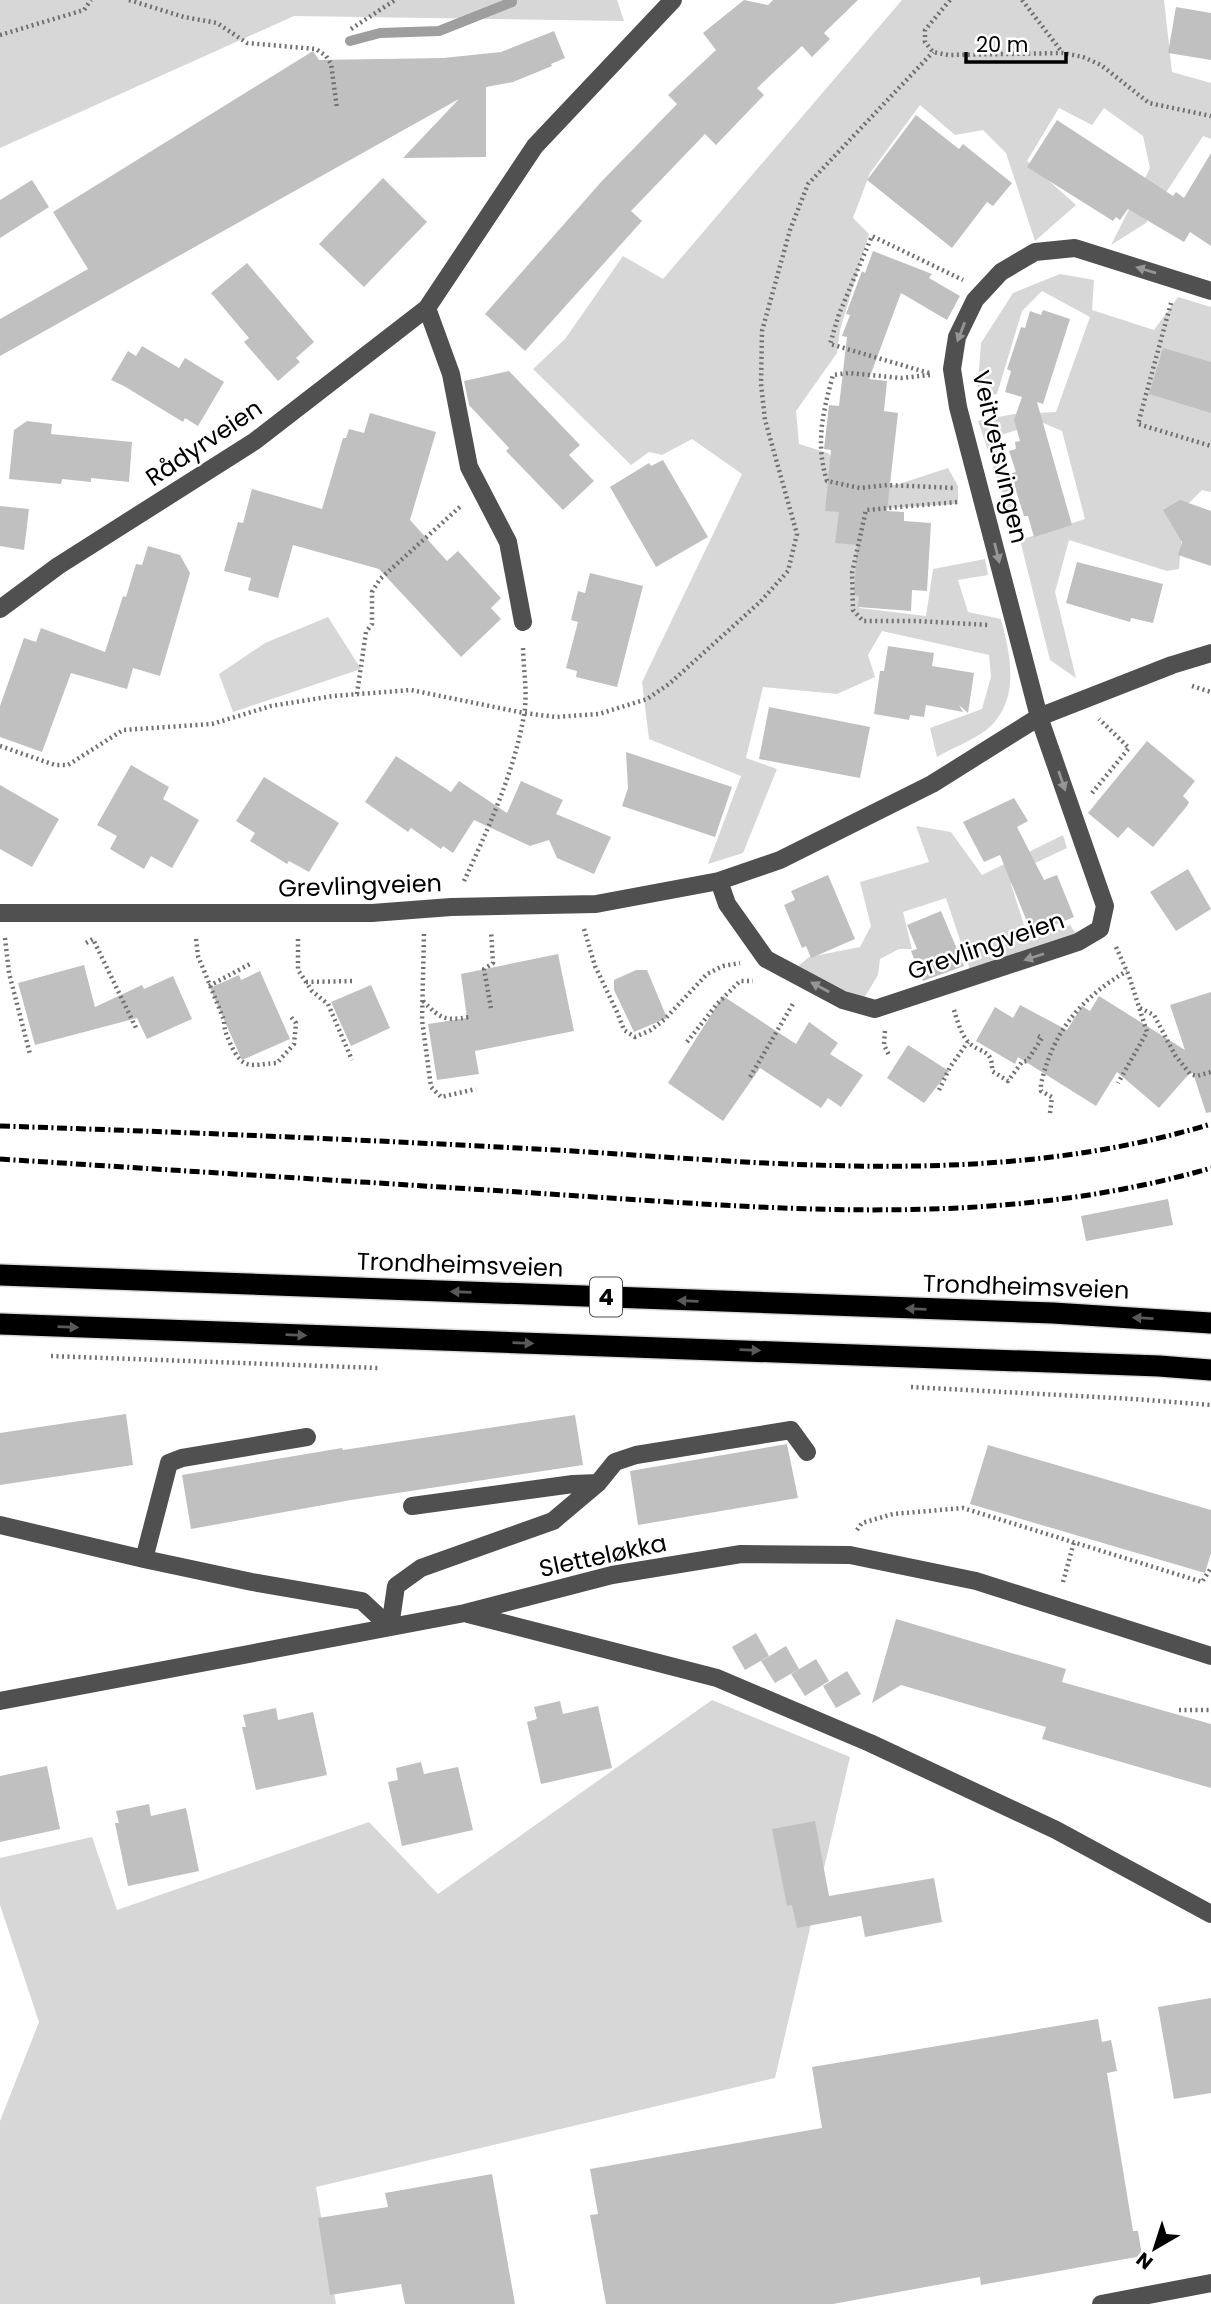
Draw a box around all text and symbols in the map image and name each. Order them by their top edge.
scale bar [966,21,1066,65]
text: 20 m [976,30,1029,59]
one-way arrow [1135,264,1156,274]
one-way arrow [955,322,966,343]
street label: Veitvetsvingen [965,367,1036,547]
street label: Rådyrveien [139,391,268,494]
one-way arrow [992,542,1003,564]
one-way arrow [1057,771,1068,792]
street label: Grevlingveien [278,866,442,905]
street label: Grevlingveien [903,903,1069,988]
one-way arrow [1023,952,1044,963]
one-way arrow [809,982,829,994]
street label: Trondheimsveien [356,1244,564,1285]
street label: Trondheimsveien [922,1266,1130,1307]
road number: 4 [590,1278,622,1316]
one-way arrow [450,1286,472,1297]
one-way arrow [677,1295,699,1306]
one-way arrow [904,1303,926,1314]
one-way arrow [1132,1312,1154,1323]
one-way arrow [57,1321,79,1332]
one-way arrow [285,1330,307,1341]
one-way arrow [512,1337,534,1349]
one-way arrow [740,1345,762,1356]
street label: Sletteløkka [536,1526,670,1585]
north arrow [1120,2213,1190,2283]
text: N [1131,2246,1159,2276]

